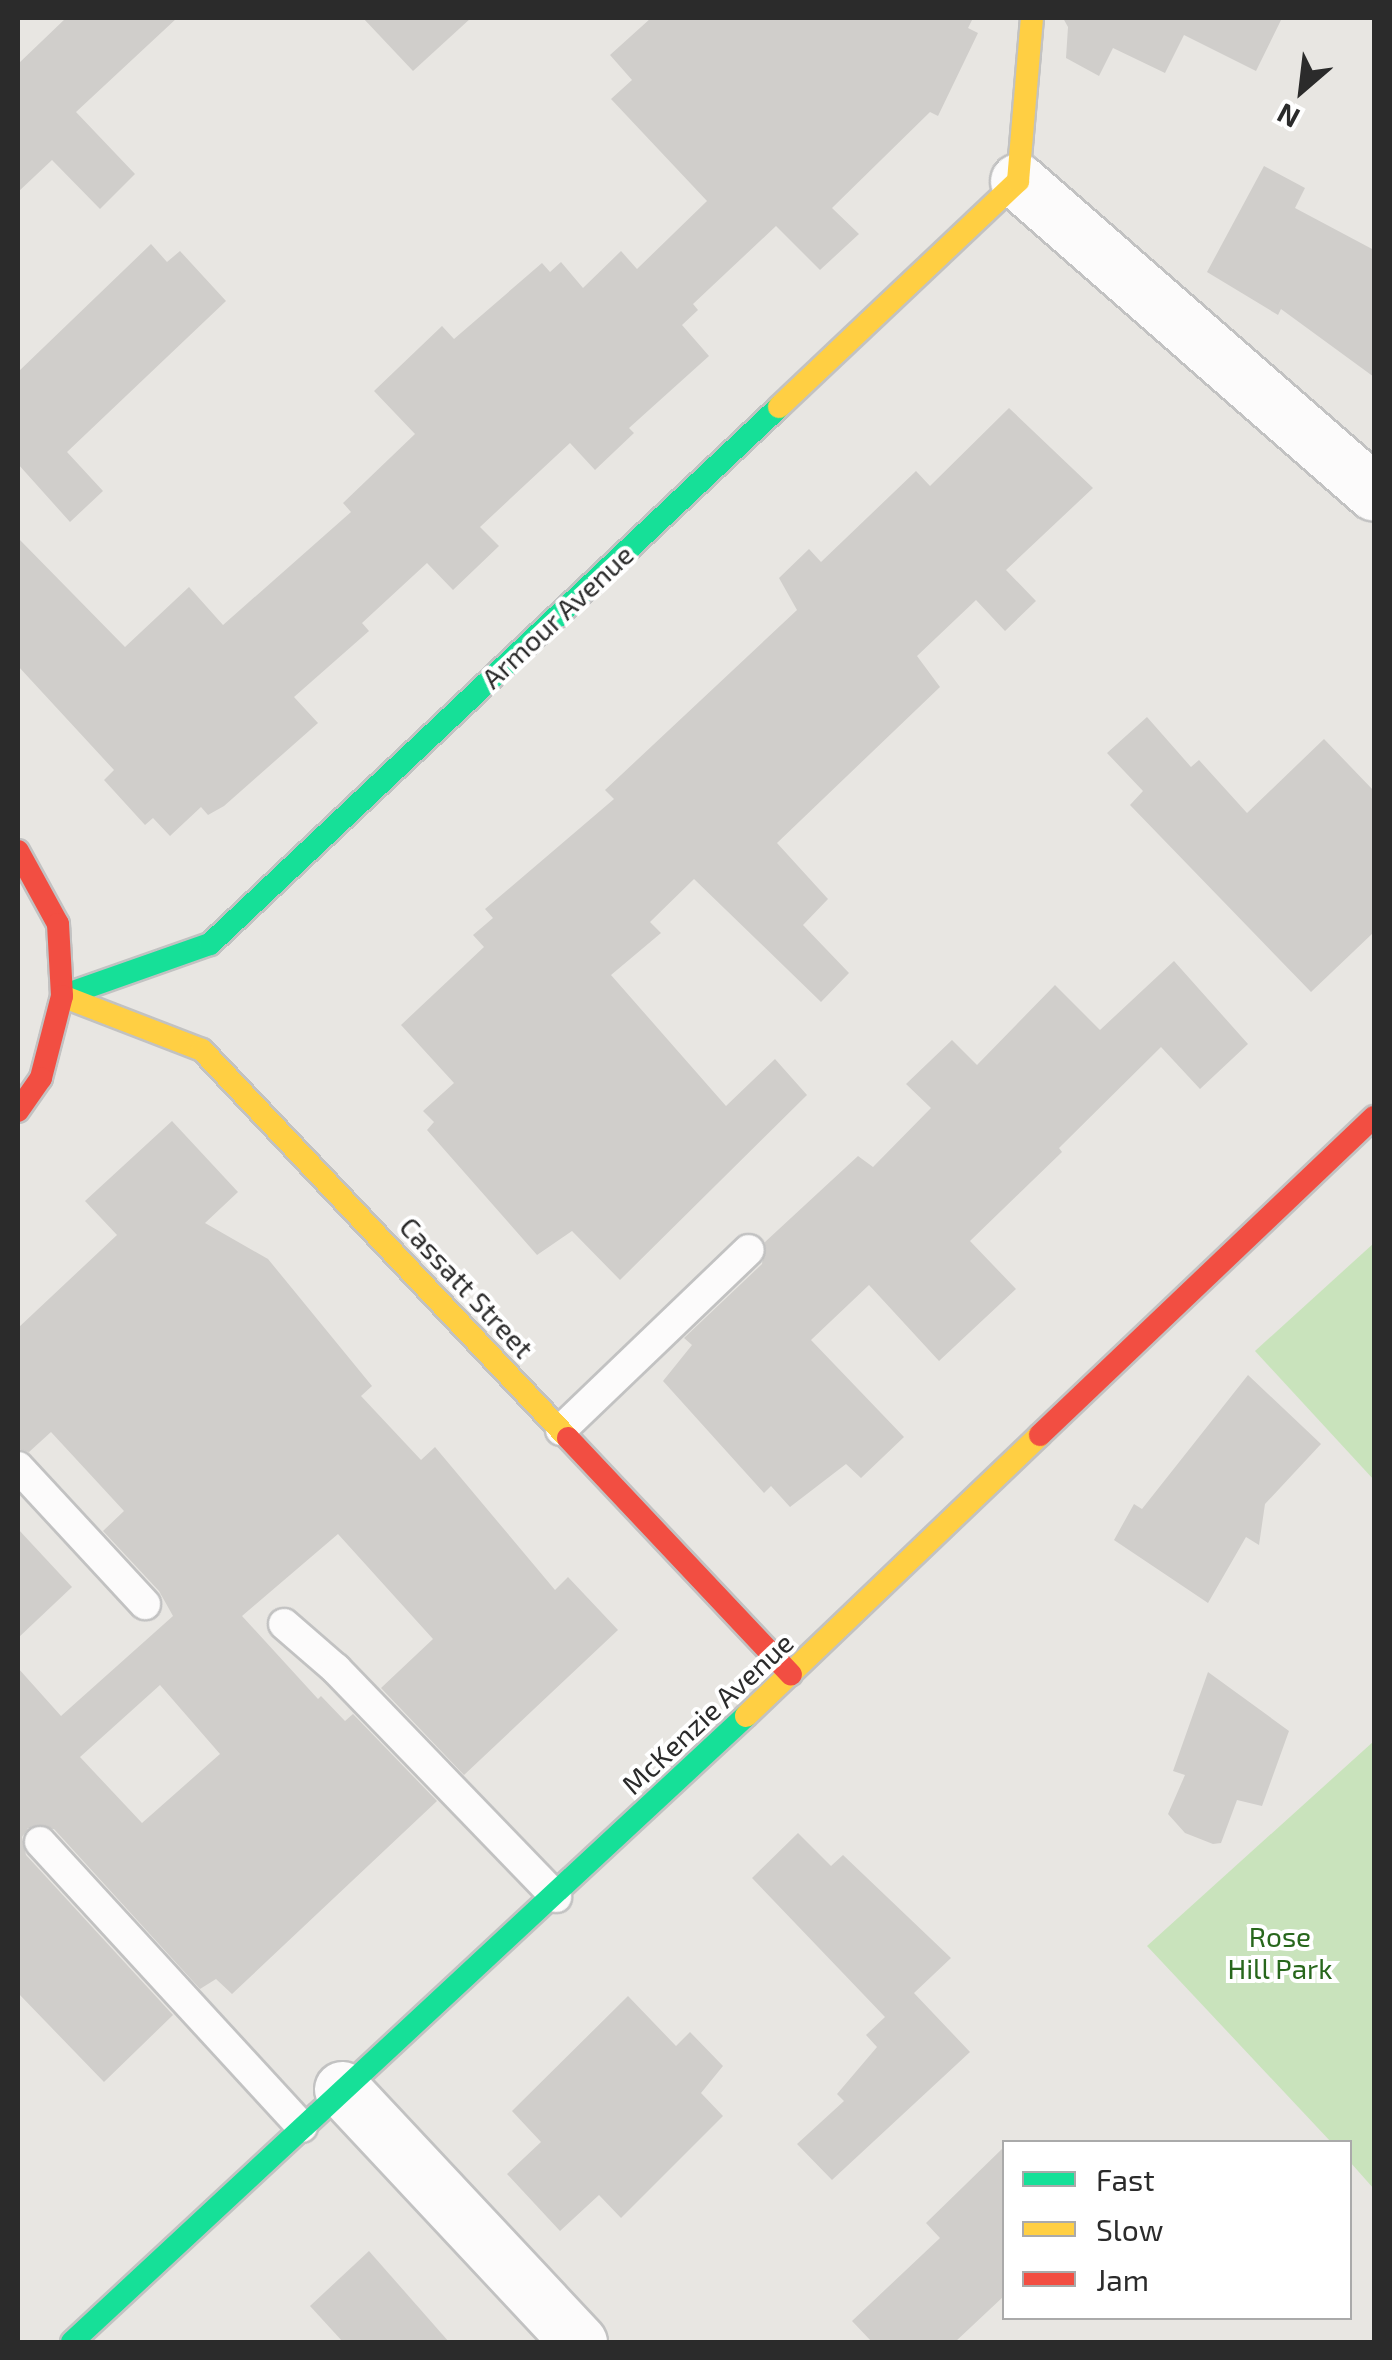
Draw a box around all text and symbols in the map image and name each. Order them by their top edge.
north arrow [1252,40,1352,140]
text: N [1271,97,1305,136]
street label: Armour Avenue [474,537,640,695]
street label: Cassatt Street [393,1210,541,1364]
street label: McKenzie Avenue [614,1625,800,1801]
park label: Rose Hill Park [1227,1919,1333,1985]
legend [1002,2140,1352,2320]
text: Fast [1096,2161,1155,2197]
text: Slow [1096,2211,1163,2247]
text: Jam [1096,2261,1149,2297]

